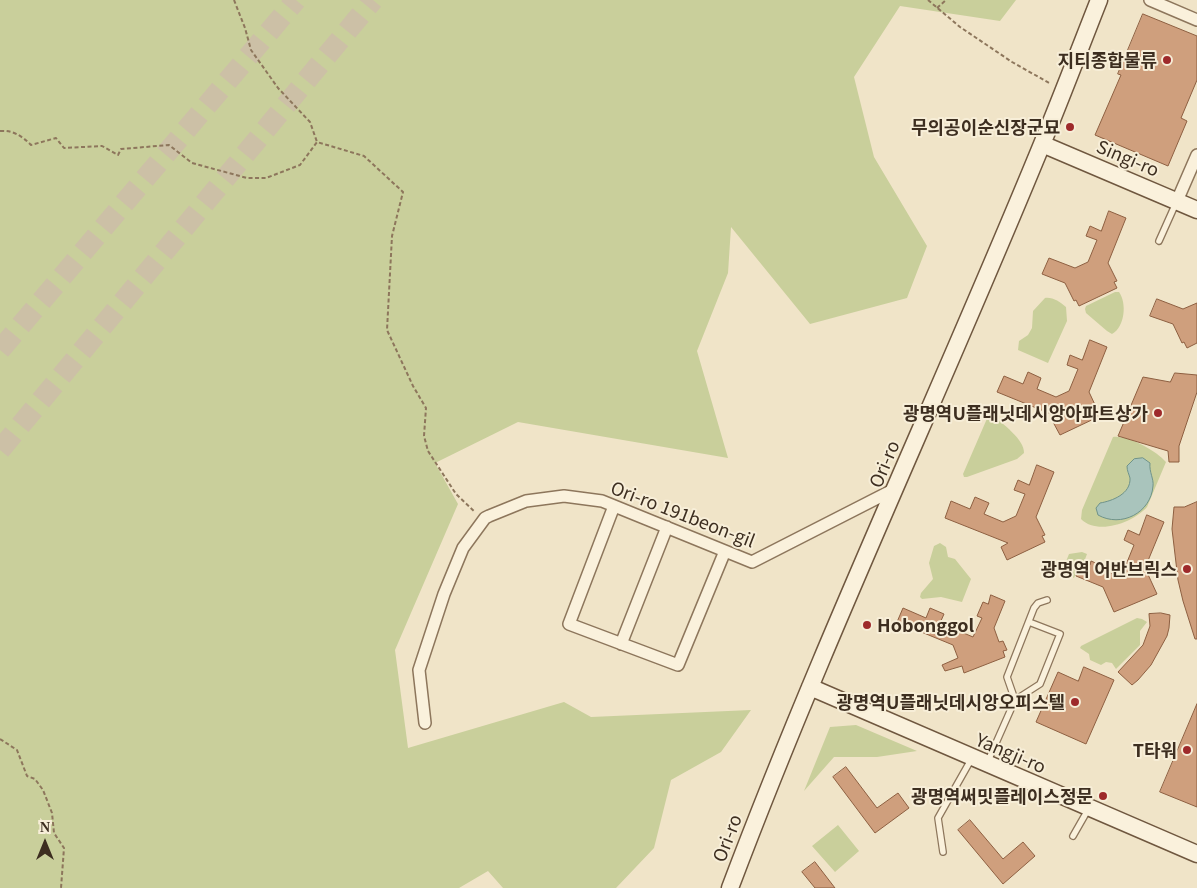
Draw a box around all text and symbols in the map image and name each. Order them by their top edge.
place label: 지티종합물류 [1058,49,1157,71]
marker: 지티종합물류 [1161,54,1173,66]
place label: 무의공이순신장군묘 [911,116,1060,138]
marker: 무의공이순신장군묘 [1064,121,1076,133]
street label: Singi-ro [1094,135,1162,181]
place label: 광명역U플래닛데시앙아파트상가 [903,402,1148,424]
marker: 광명역U플래닛데시앙아파트상가 [1152,407,1164,419]
street label: Ori-ro [864,437,904,491]
street label: Ori-ro 191beon-gil [608,477,758,551]
place label: 광명역 어반브릭스 [1040,558,1177,580]
marker: 광명역 어반브릭스 [1181,563,1193,575]
place label: Hobonggol [877,614,974,636]
marker: Hobonggol [861,619,873,631]
place label: 광명역U플래닛데시앙오피스텔 [836,691,1065,713]
marker: 광명역U플래닛데시앙오피스텔 [1069,696,1081,708]
street label: Yangji-ro [973,729,1049,777]
place label: T타워 [1133,739,1177,761]
marker: T타워 [1181,744,1193,756]
place label: 광명역써밋플레이스정문 [911,785,1093,807]
marker: 광명역써밋플레이스정문 [1097,790,1109,802]
street label: Ori-ro [708,811,746,865]
north arrow [20,818,70,868]
text: N [40,820,50,835]

